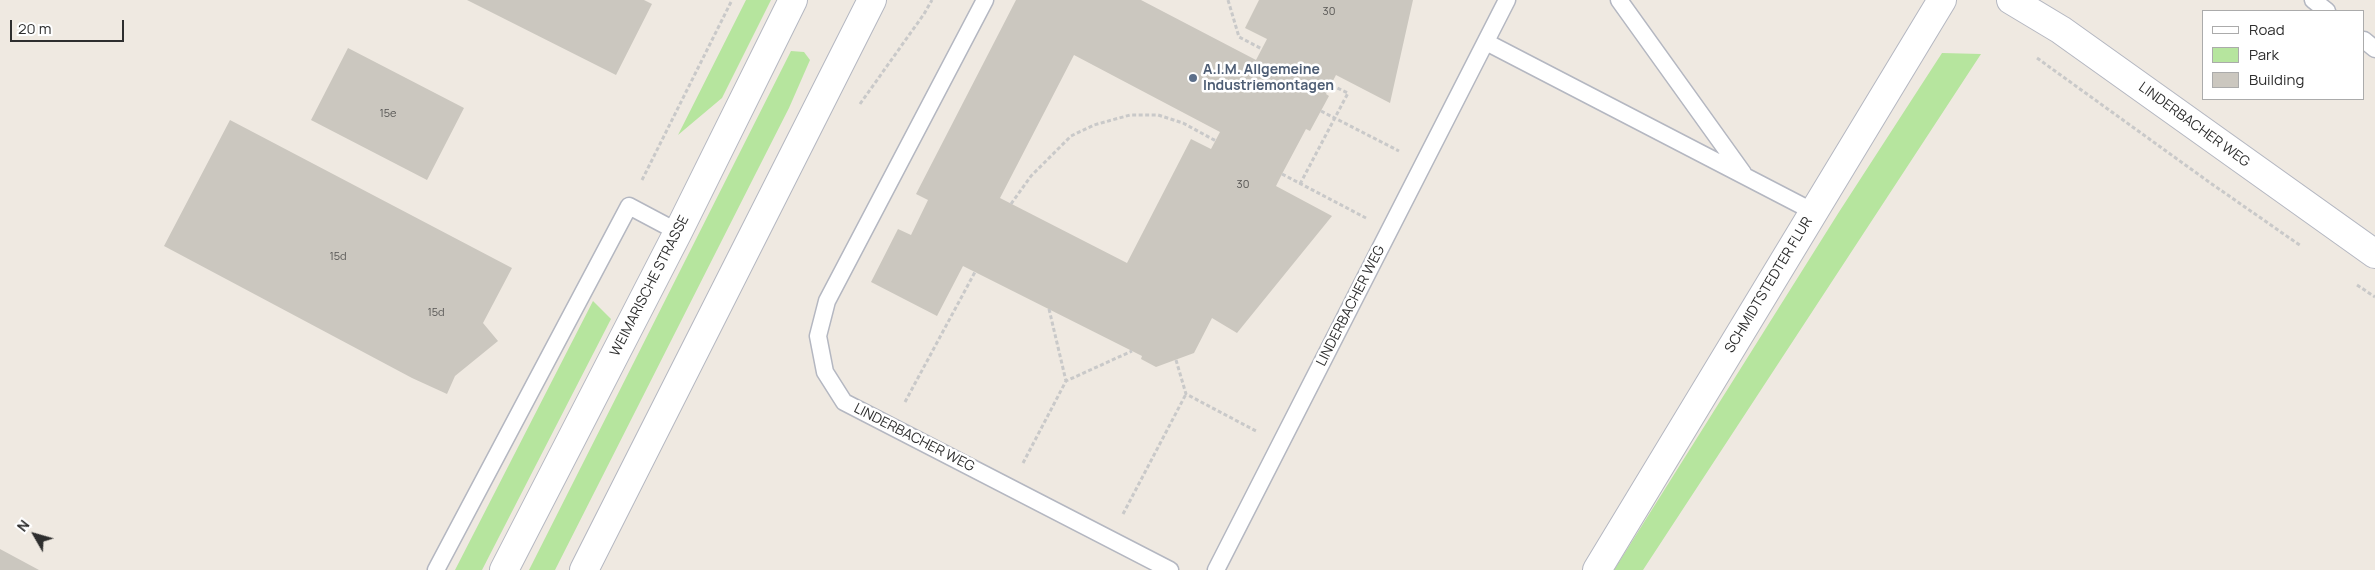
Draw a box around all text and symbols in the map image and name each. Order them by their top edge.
house number: 30 [1323,5,1335,19]
scale bar [12,10,126,42]
legend [2202,10,2365,100]
text: 20 m [18,18,51,39]
text: Road [2249,19,2285,40]
text: Park [2249,44,2279,65]
place label: A.I.M. Allgemeine Industriemontagen [1203,62,1334,94]
text: Building [2249,69,2304,90]
marker: A.I.M. Allgemeine Industriemontagen [1187,72,1199,84]
street label: LINDERBACHER WEG [2135,79,2253,171]
house number: 15e [379,107,397,121]
house number: 30 [1237,178,1249,192]
street label: WEIMARISCHE STRASSE [607,213,693,359]
street label: SCHMIDTSTEDTER FLUR [1722,214,1816,356]
street label: LINDERBACHER WEG [1313,243,1389,369]
house number: 15d [329,250,347,264]
house number: 15d [427,306,445,320]
street label: LINDERBACHER WEG [851,400,977,476]
north arrow [10,510,60,560]
text: N [12,516,33,535]

